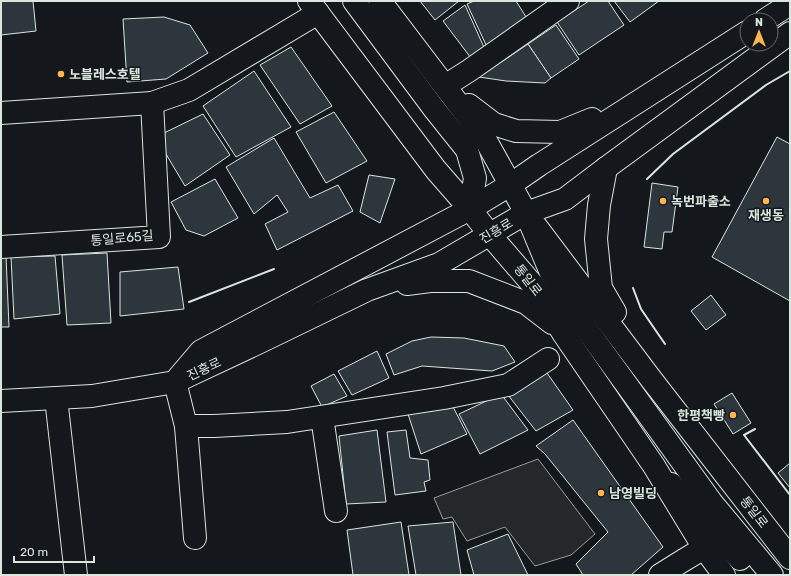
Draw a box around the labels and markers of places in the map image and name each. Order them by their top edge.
place label: 노블레스호텔 [69,67,141,82]
marker: 노블레스호텔 [56,69,66,79]
place label: 녹번파출소 [671,194,731,209]
marker: 녹번파출소 [658,196,668,206]
marker: 재생동 [761,196,771,206]
place label: 재생동 [748,208,784,223]
place label: 한평책빵 [677,408,725,423]
marker: 한평책빵 [728,410,738,420]
place label: 남영빌딩 [609,486,657,501]
marker: 남영빌딩 [596,488,606,498]

